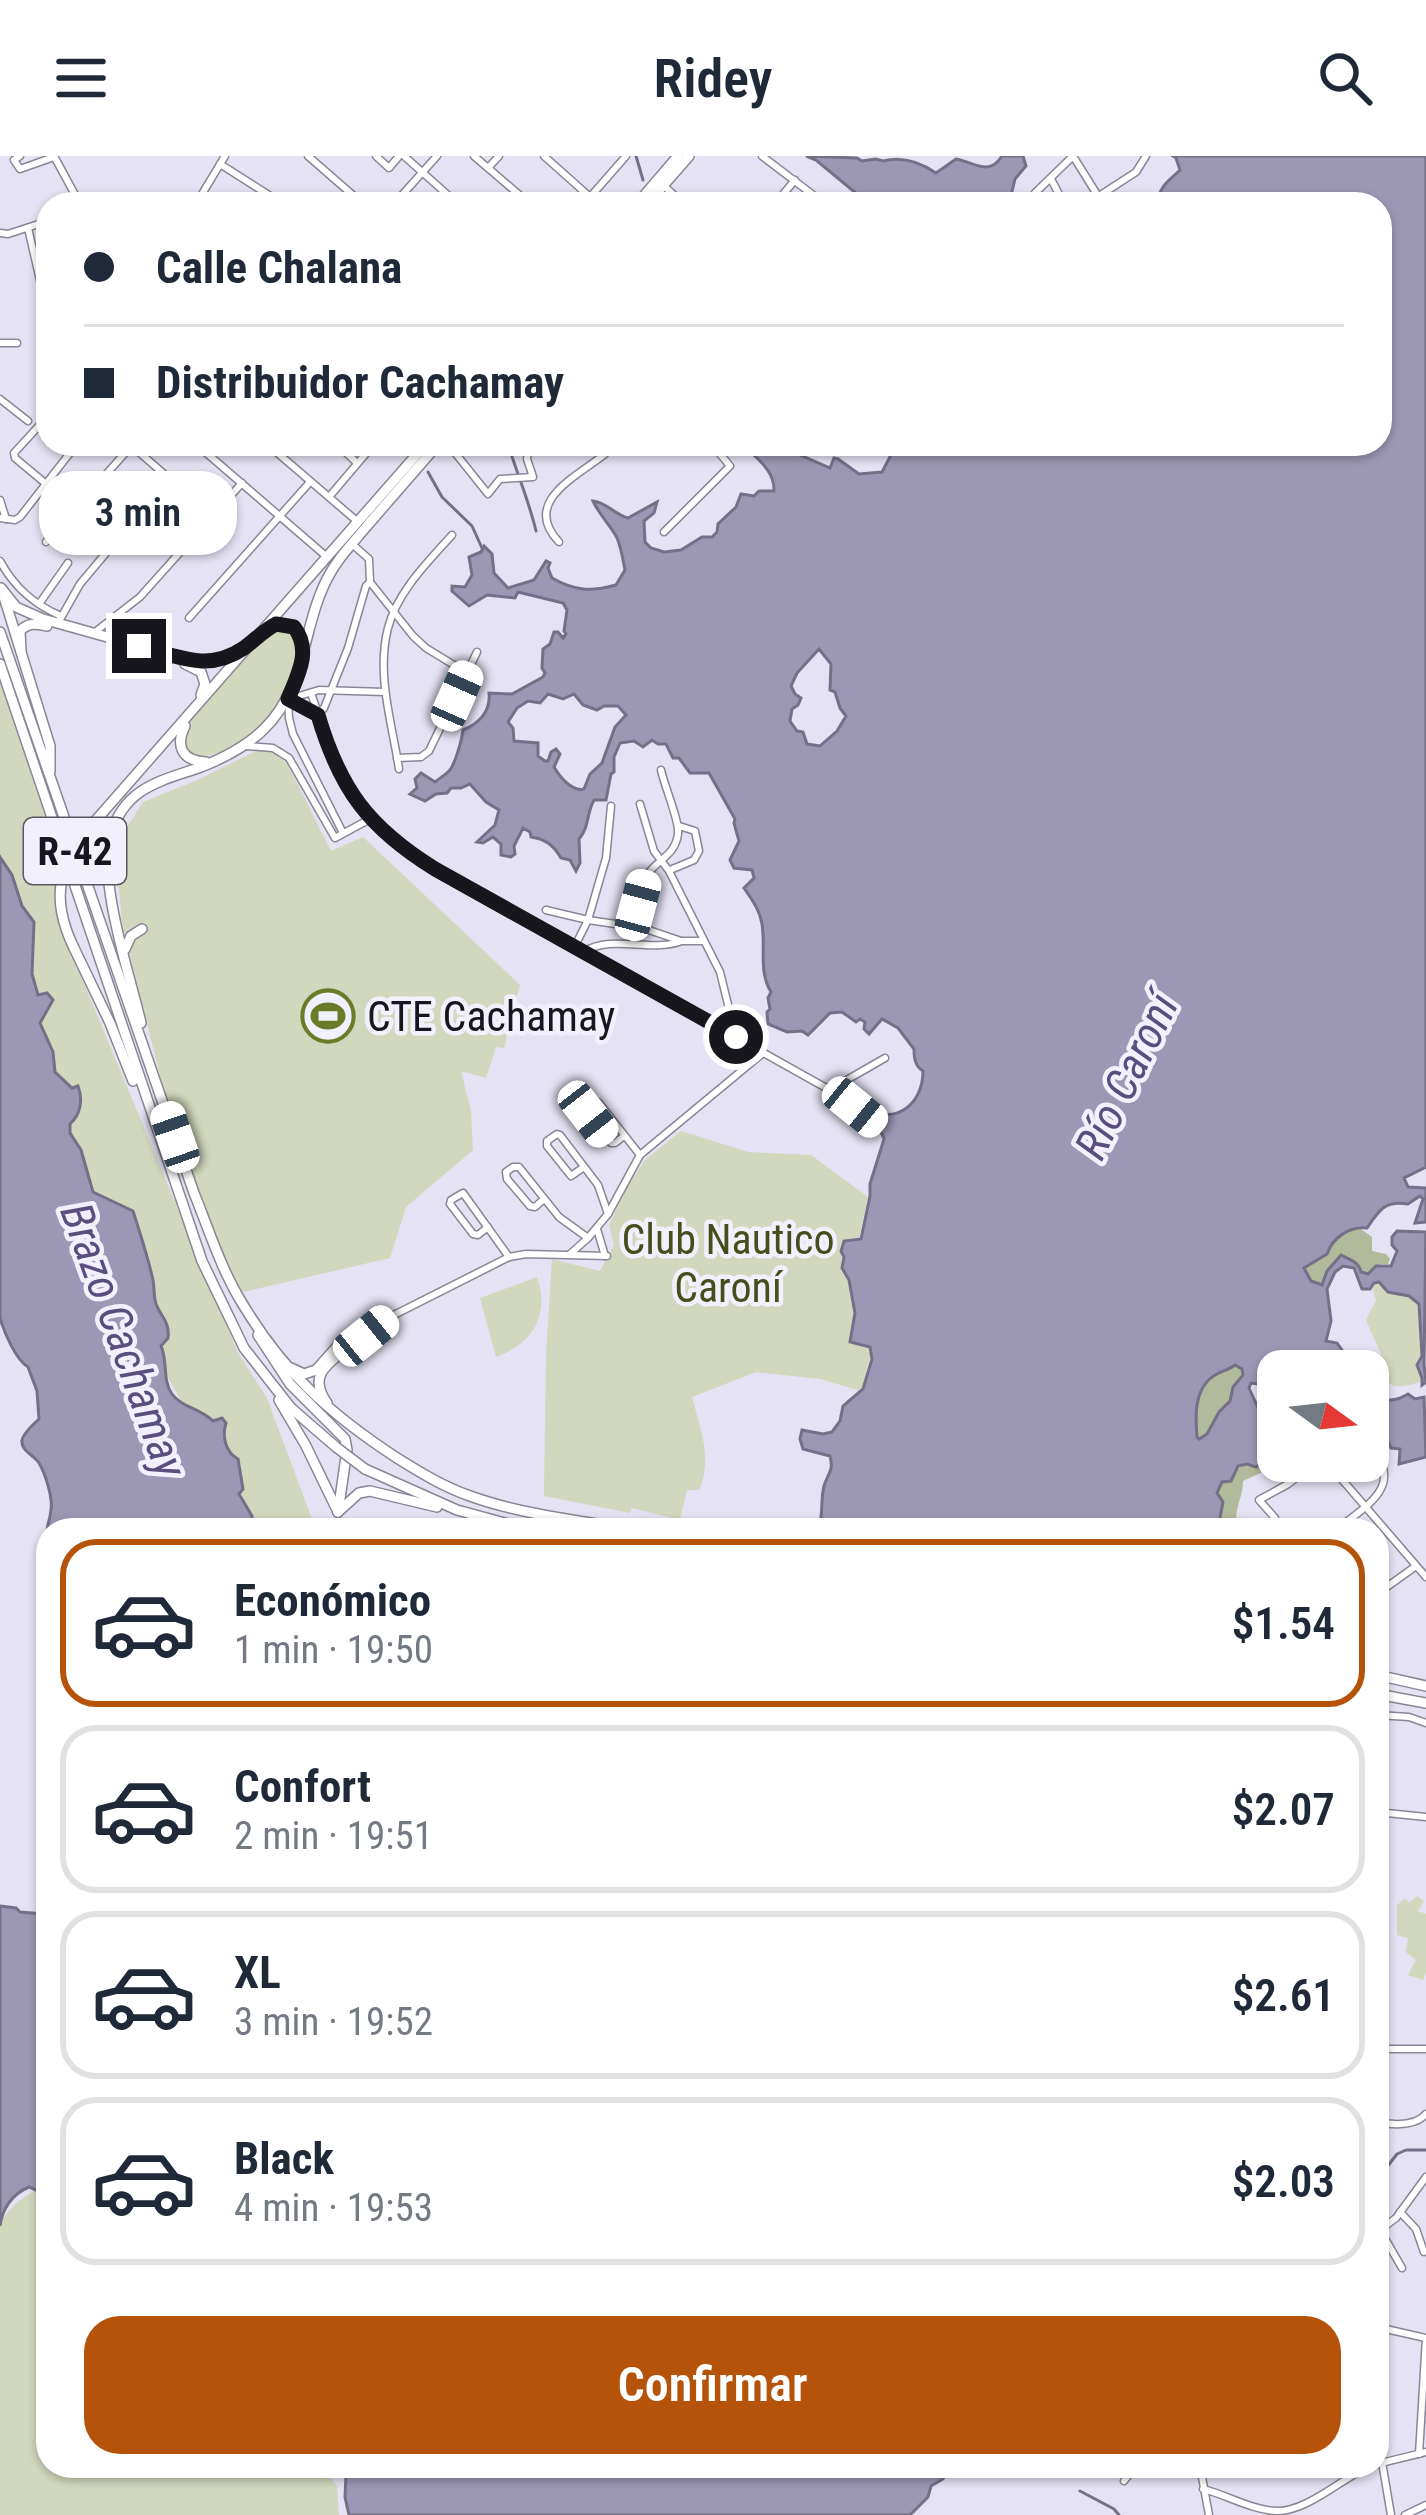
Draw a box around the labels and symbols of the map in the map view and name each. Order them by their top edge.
callout: 3 min [40,472,238,556]
route end [112,619,166,673]
car [426,656,488,736]
road number: R-42 [24,818,126,884]
car [611,866,665,944]
water label: Río Caroní [1064,980,1192,1168]
sports icon: CTE Cachamay [300,988,356,1044]
place label: CTE Cachamay [367,992,615,1041]
route start [709,1010,763,1064]
car [816,1070,894,1144]
car [552,1075,624,1153]
car [146,1097,204,1177]
water label: Brazo Cachamay [49,1196,198,1486]
park label: Club Nautico Caroní [621,1215,835,1312]
car [327,1299,405,1373]
north arrow [1257,1350,1389,1482]

